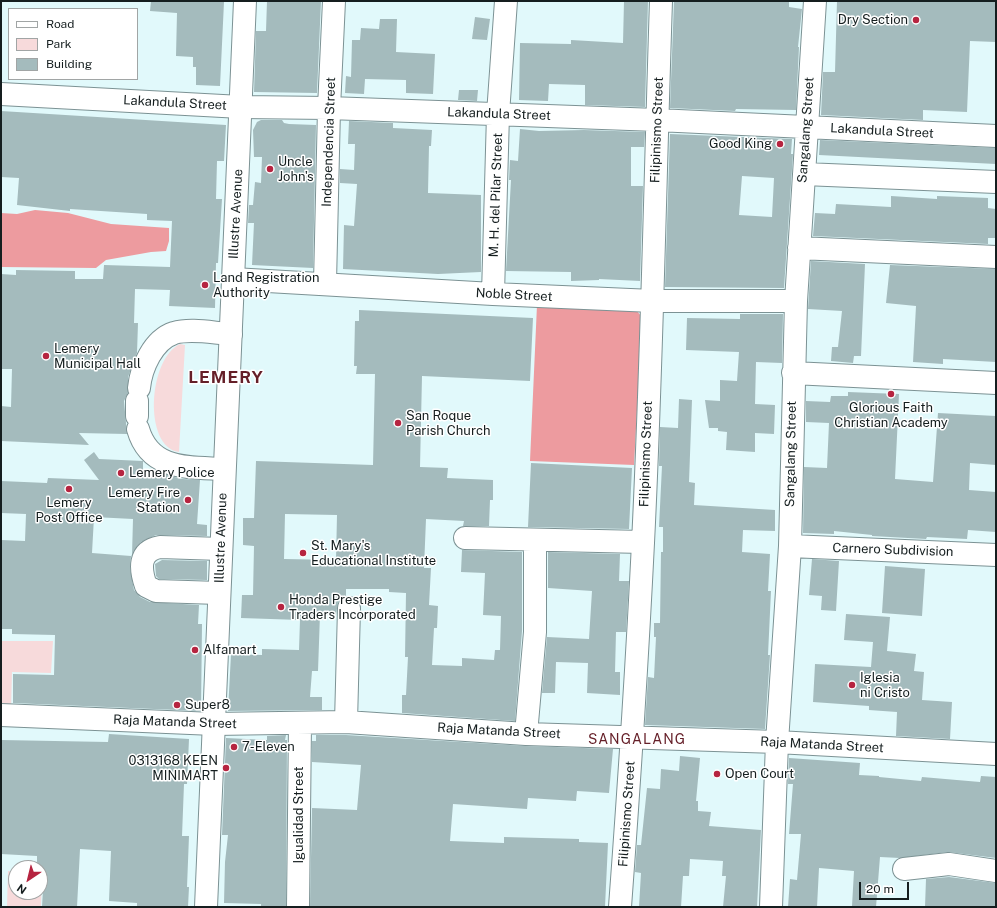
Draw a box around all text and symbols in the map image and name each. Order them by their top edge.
legend [8,8,138,80]
place label: Dry Section [838,12,908,28]
marker: Dry Section [911,15,921,25]
text: Road [46,17,74,31]
text: Park [46,37,72,51]
text: Building [46,57,92,71]
street label: Sangalang Street [795,76,817,184]
street label: Independencia Street [319,77,339,207]
street label: Filipinismo Street [647,77,667,183]
street label: Lakandula Street [123,92,227,114]
street label: Lakandula Street [447,104,551,124]
street label: Lakandula Street [830,120,934,142]
street label: M. H. del Pilar Street [486,132,506,258]
place label: Good King [709,136,772,152]
marker: Good King [775,139,785,149]
place label: Uncle John's [278,154,314,185]
marker: Uncle John's [265,164,275,174]
street label: Illustre Avenue [226,168,246,260]
place label: Land Registration Authority [213,270,319,301]
marker: Land Registration Authority [200,280,210,290]
street label: Noble Street [475,285,553,305]
place label: Lemery Municipal Hall [54,341,141,372]
marker: Lemery Municipal Hall [41,351,51,361]
district label: LEMERY [188,368,264,388]
marker: Glorious Faith Christian Academy [886,389,896,399]
place label: Glorious Faith Christian Academy [834,400,948,431]
street label: Filipinismo Street [636,401,656,507]
street label: Sangalang Street [782,401,800,507]
place label: San Roque Parish Church [406,408,490,439]
marker: San Roque Parish Church [393,418,403,428]
place label: Lemery Police [129,465,215,481]
marker: Lemery Police [116,468,126,478]
marker: Lemery Post Office [64,484,74,494]
place label: Lemery Fire Station [108,485,180,516]
street label: Illustre Avenue [212,493,230,583]
place label: Lemery Post Office [35,495,103,526]
marker: Lemery Fire Station [183,495,193,505]
place label: St. Mary's Educational Institute [311,538,436,569]
street label: Carnero Subdivision [832,540,954,560]
marker: St. Mary's Educational Institute [298,548,308,558]
place label: Honda Prestige Traders Incorporated [289,592,416,623]
marker: Honda Prestige Traders Incorporated [276,602,286,612]
place label: Alfamart [203,642,257,658]
marker: Alfamart [190,645,200,655]
place label: Iglesia ni Cristo [860,670,910,701]
marker: Iglesia ni Cristo [847,680,857,690]
place label: Super8 [185,697,230,713]
marker: Super8 [172,700,182,710]
street label: Raja Matanda Street [113,712,237,732]
street label: Raja Matanda Street [437,720,561,742]
district label: SANGALANG [588,732,686,748]
street label: Raja Matanda Street [760,734,884,756]
place label: 7-Eleven [242,739,295,755]
marker: 7-Eleven [229,742,239,752]
place label: 0313168 KEEN MINIMART [129,753,218,784]
street label: Filipinismo Street [616,760,638,868]
marker: 0313168 KEEN MINIMART [221,763,231,773]
street label: Igualidad Street [291,766,307,864]
place label: Open Court [725,766,794,782]
marker: Open Court [712,769,722,779]
north arrow [8,860,48,900]
scale bar [861,874,911,900]
text: N [15,882,29,896]
text: 20 m [866,882,894,896]

